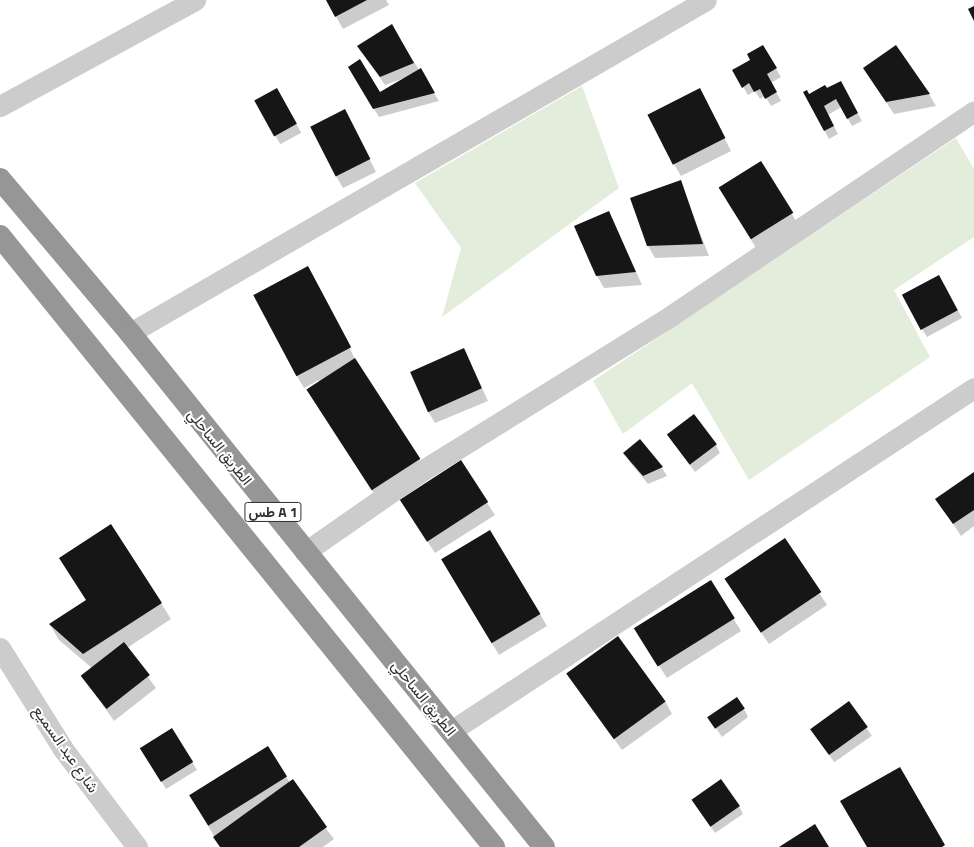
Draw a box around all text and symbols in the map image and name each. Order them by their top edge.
street label: الطريق الساحلي [184,406,256,488]
road number: طس A 1 [244,500,302,524]
street label: الطريق الساحلي [388,657,460,739]
street label: شارع عبد السميع [29,702,103,796]

